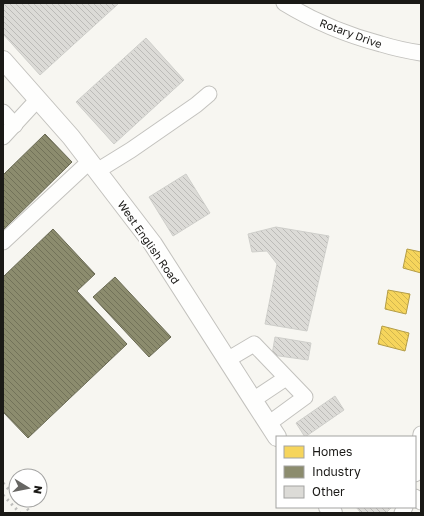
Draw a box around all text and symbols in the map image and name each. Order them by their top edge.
street label: Rotary Drive [318,16,384,50]
street label: West English Road [115,198,183,286]
legend [276,436,416,508]
text: Homes [312,444,352,459]
text: Industry [312,464,361,479]
north arrow [8,468,48,508]
text: Other [312,484,345,499]
text: N [31,485,45,495]

